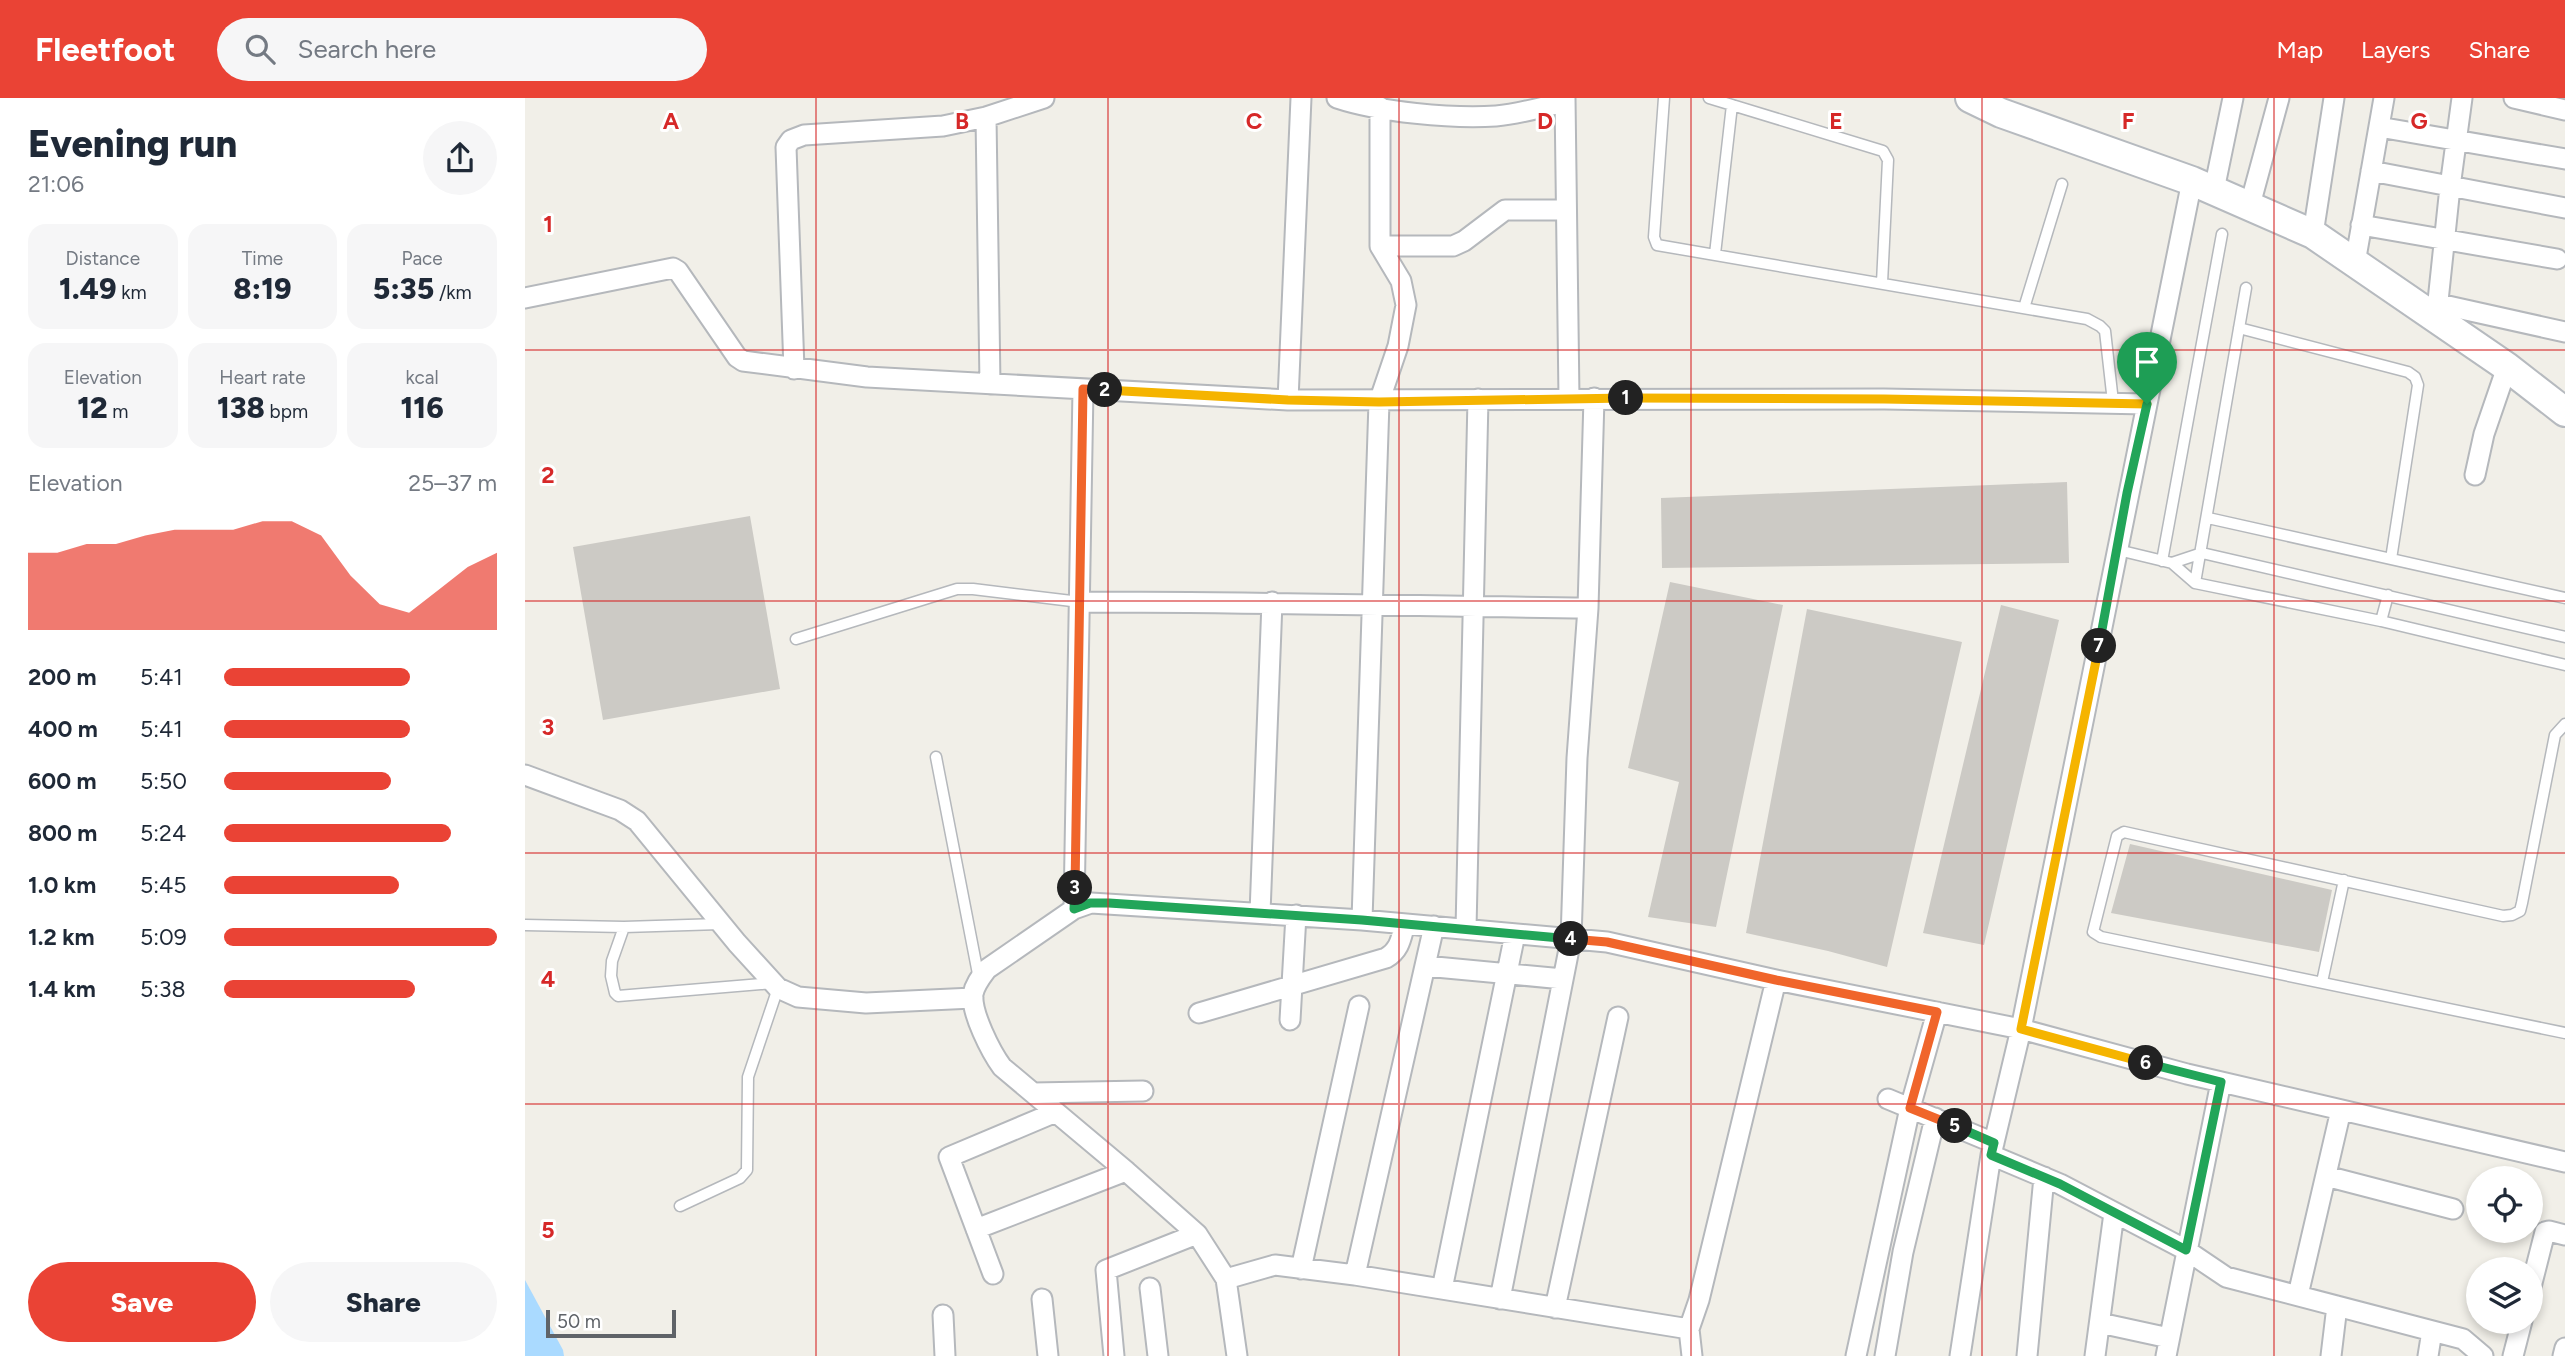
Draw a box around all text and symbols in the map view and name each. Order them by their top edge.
search box [217,18,707,81]
text: Fleetfoot [35,30,175,69]
icon: search [241,30,279,68]
text: Search here [297,33,436,65]
text: Map [2276,35,2323,64]
text: Layers [2361,35,2430,64]
text: Share [2468,35,2530,64]
text: A [663,107,680,135]
text: B [955,107,969,135]
text: C [1246,107,1263,135]
text: D [1537,107,1553,135]
text: E [1829,107,1843,135]
text: F [2122,107,2135,135]
text: G [2410,107,2428,135]
text: Evening run [28,121,237,167]
button: share [423,121,497,195]
text: 21:06 [28,170,84,198]
text: 1 [543,210,553,238]
text: Distance [66,247,140,270]
text: Time [242,247,283,270]
text: Pace [402,247,443,270]
text: 1.49 [59,270,117,307]
text: 8:19 [233,270,292,307]
text: 5:35 [373,270,434,307]
text: km [117,281,147,304]
text: /km [434,281,472,304]
pin [2117,332,2177,404]
icon: arrive [2128,343,2166,381]
text: Elevation [64,366,142,389]
text: Heart rate [219,366,306,389]
text: kcal [406,366,439,389]
pin: 2 [1087,372,1123,408]
text: 2 [1099,378,1110,401]
pin: 1 [1609,380,1643,416]
text: 1 [1621,386,1630,409]
text: 12 [77,389,108,426]
text: 138 [217,389,265,426]
text: 116 [401,389,444,426]
text: m [108,400,128,423]
text: bpm [265,400,308,423]
text: 2 [541,461,555,489]
text: Elevation [28,469,123,497]
text: 25–37 m [408,469,497,497]
pin: 7 [2081,628,2117,664]
text: 7 [2093,634,2104,657]
text: 200 m [28,663,97,691]
text: 5:41 [140,663,183,691]
text: 3 [542,713,554,741]
text: 400 m [28,715,98,743]
text: 5:41 [140,715,183,743]
text: 600 m [28,767,97,795]
text: 5:50 [140,767,187,795]
text: 800 m [28,819,97,847]
text: 5:24 [140,819,186,847]
pin: 3 [1057,870,1093,906]
text: 1.0 km [28,871,96,899]
text: 5:45 [140,871,187,899]
text: 3 [1069,876,1080,899]
pin: 4 [1553,922,1589,956]
text: 1.2 km [28,923,95,951]
text: 5:09 [140,923,187,951]
text: 4 [1564,927,1577,950]
text: 4 [541,965,555,993]
text: 1.4 km [28,975,96,1003]
text: 5:38 [140,975,186,1003]
pin: 6 [2129,1046,2163,1080]
text: 6 [2140,1051,2151,1074]
pin: 5 [1937,1108,1973,1144]
text: 5 [1949,1114,1960,1137]
map controls [2466,1166,2543,1334]
button: locate [2466,1166,2543,1243]
text: 5 [541,1216,555,1244]
button: layers [2466,1257,2543,1334]
button: Save [28,1262,256,1342]
button: Share [270,1262,497,1342]
scale bar [546,1307,675,1339]
text: 50 m [557,1310,601,1333]

